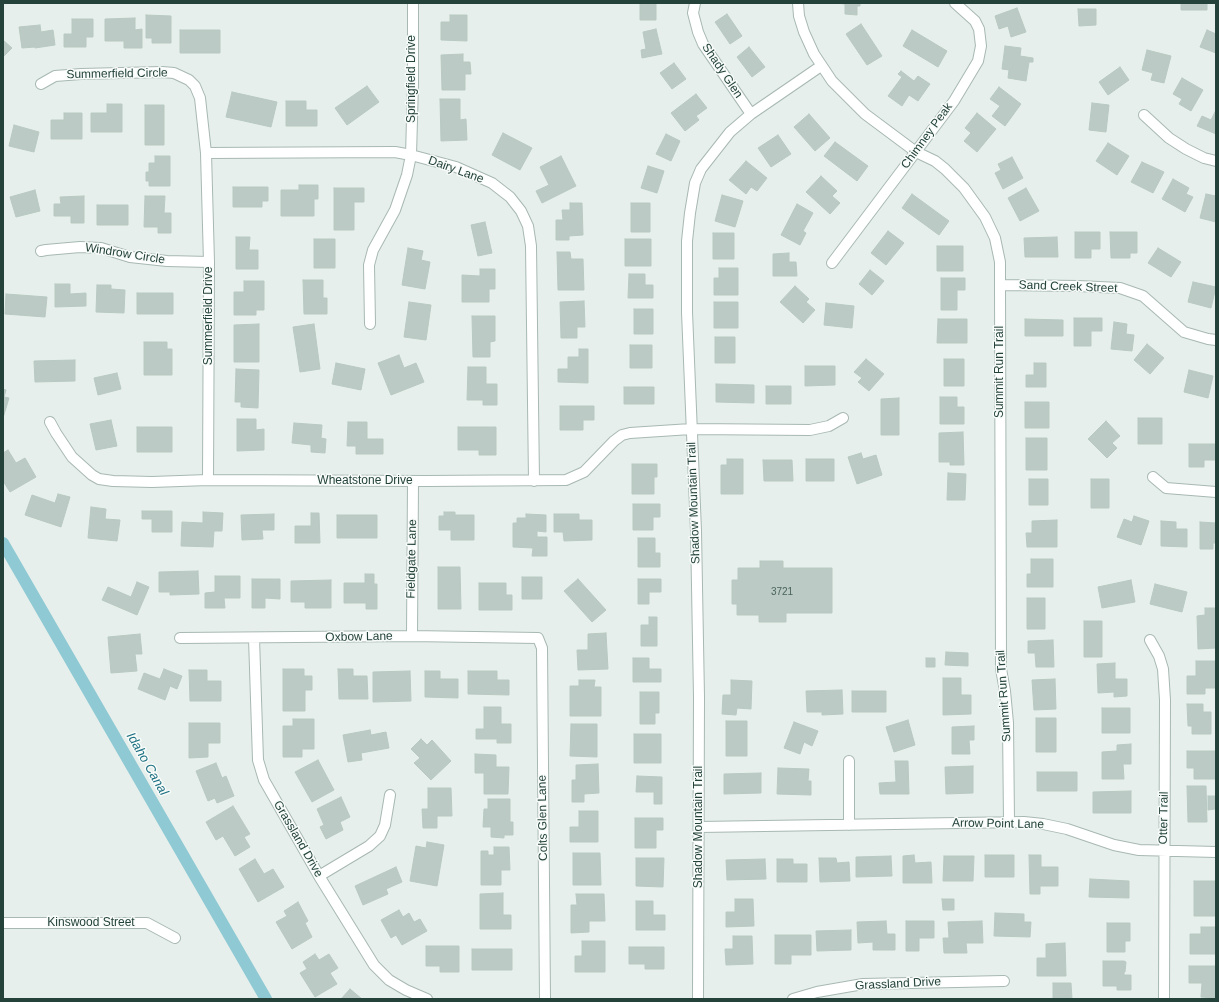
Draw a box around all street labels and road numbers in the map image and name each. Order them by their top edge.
street label: Springfield Drive [405,35,419,123]
street label: Shady Glen [698,41,746,101]
street label: Summerfield Circle [66,66,168,82]
street label: Chimney Peak [898,100,956,172]
street label: Dairy Lane [426,153,486,187]
street label: Windrow Circle [84,241,166,267]
street label: Summerfield Drive [202,267,216,365]
street label: Sand Creek Street [1018,278,1118,296]
street label: Summit Run Trail [993,326,1007,418]
street label: Shadow Mountain Trail [685,442,703,564]
street label: Wheatstone Drive [317,474,413,488]
street label: Fieldgate Lane [404,519,420,599]
street label: Oxbow Lane [325,629,393,645]
street label: Summit Run Trail [994,649,1014,743]
street label: Shadow Mountain Trail [692,766,706,888]
street label: Colts Glen Lane [535,775,551,861]
street label: Otter Trail [1156,791,1172,845]
street label: Grassland Drive [270,798,326,880]
street label: Arrow Point Lane [952,816,1044,832]
street label: Kinswood Street [47,916,135,930]
street label: Grassland Drive [855,975,941,993]

